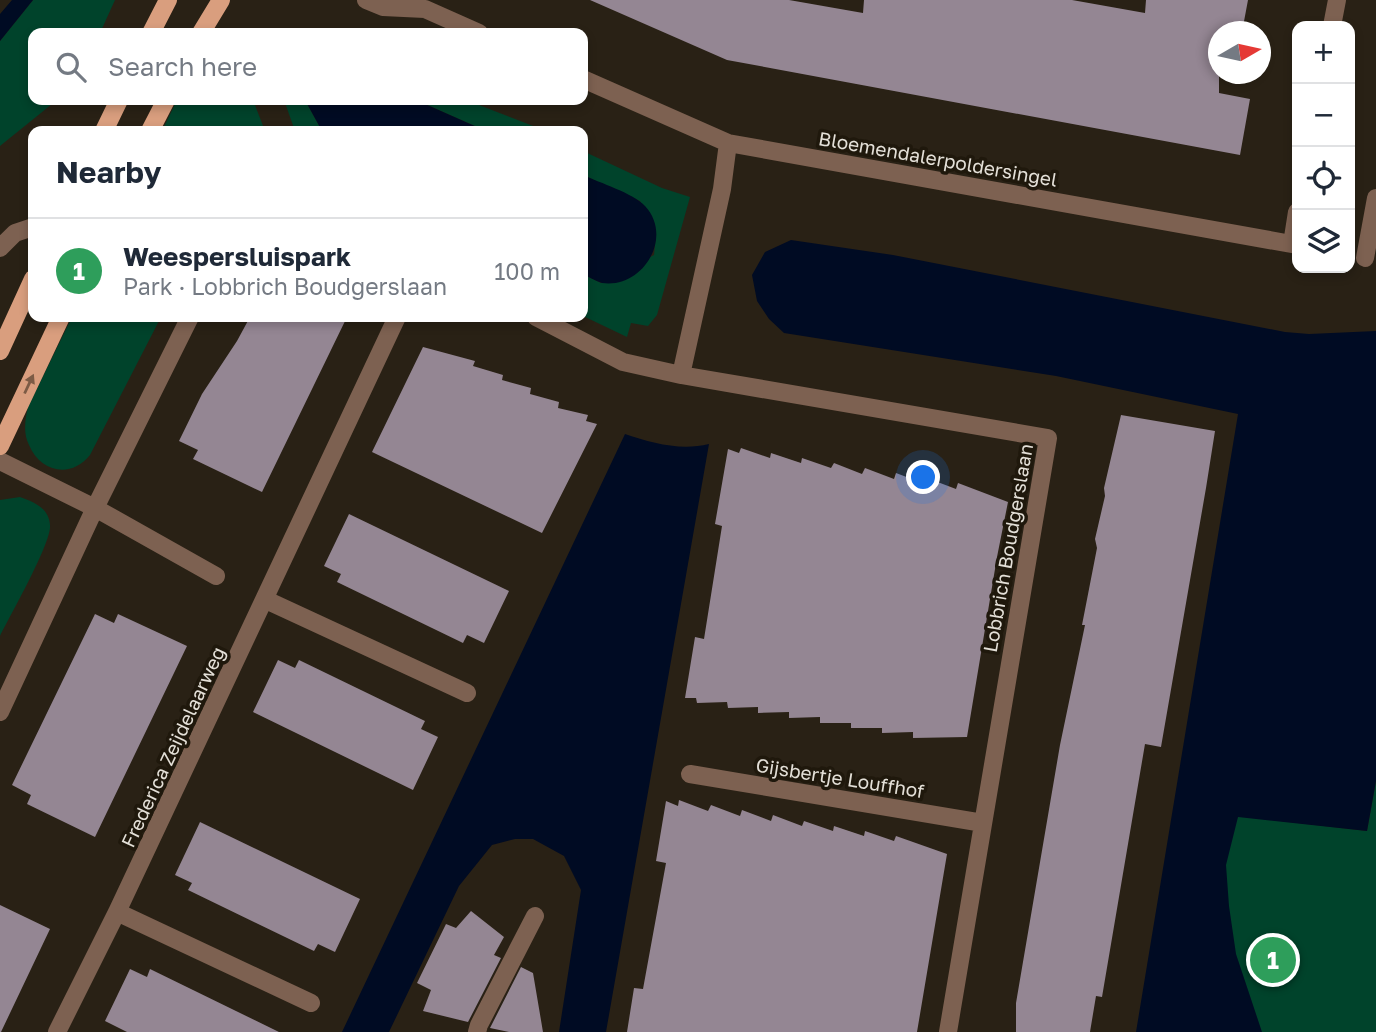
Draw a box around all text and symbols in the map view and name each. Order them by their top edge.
north arrow [1208,21,1271,84]
map controls [1292,21,1355,273]
button: + [1292,21,1355,84]
search box [28,28,588,105]
icon: search [52,48,90,86]
text: Search here [108,51,257,82]
button: − [1292,84,1355,147]
street label: Bloemendalerpoldersingel [817,126,1059,191]
button: locate [1292,147,1355,210]
text: Nearby [56,154,161,190]
button: layers [1292,210,1355,273]
text: Weespersluispark [123,241,351,272]
text: 1 [73,257,85,285]
text: 100 m [494,257,560,285]
text: Park · Lobbrich Boudgerslaan [123,272,447,300]
one-way arrow [23,374,35,394]
street label: Lobbrich Boudgerslaan [978,442,1037,654]
your location [906,460,940,494]
street label: Frederica Zeijdelaarweg [116,643,229,851]
street label: Gijsbertje Louffhof [754,753,926,802]
pin: 1 [1250,934,1296,986]

